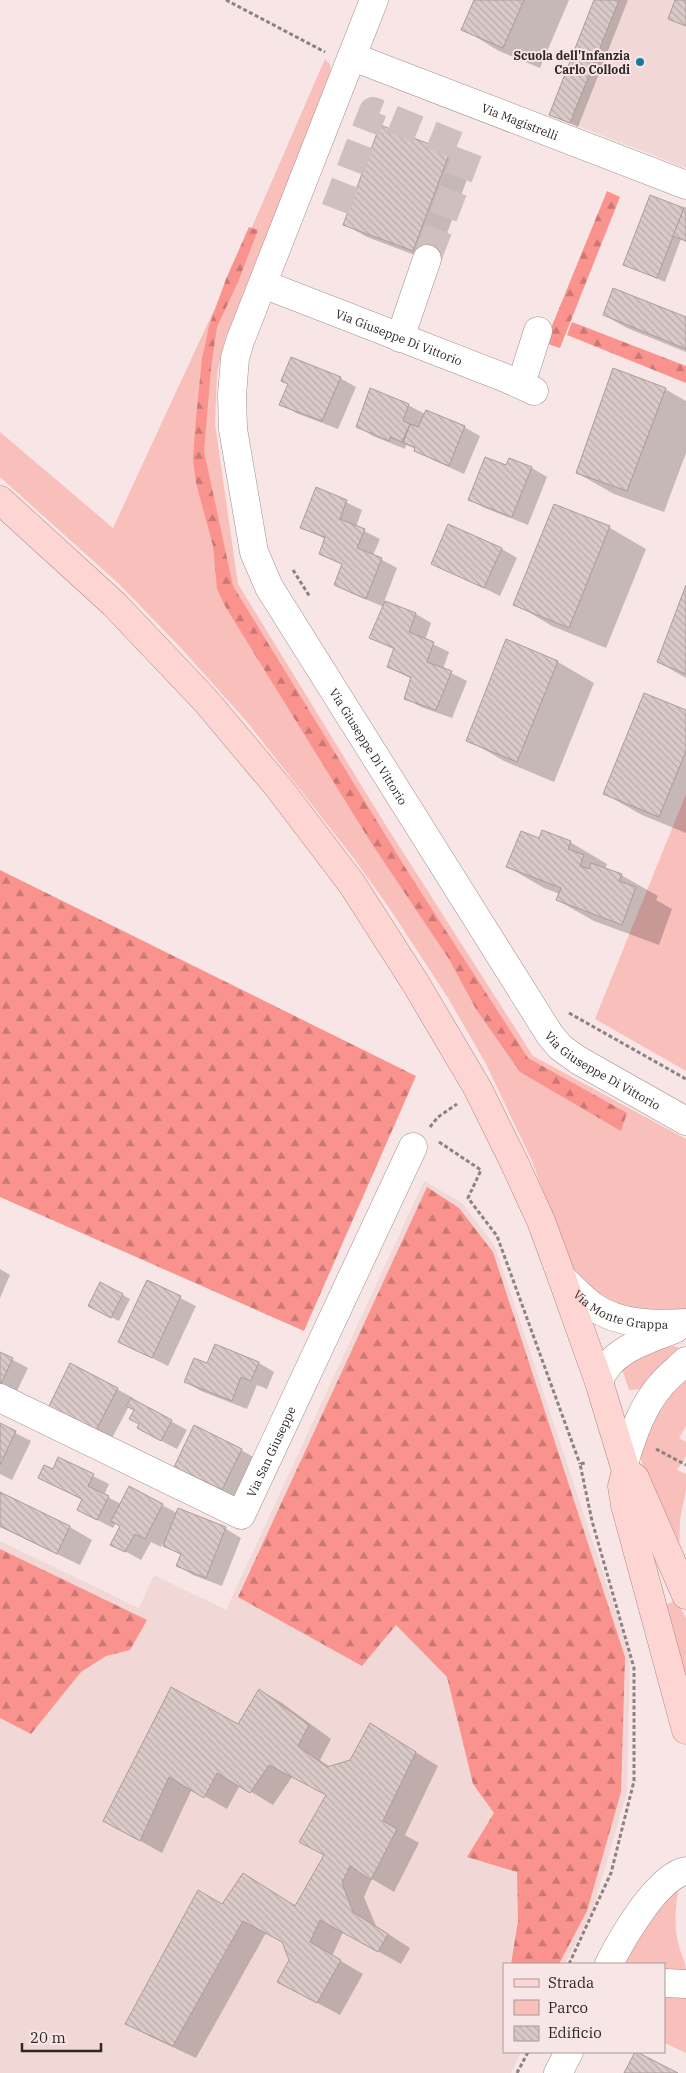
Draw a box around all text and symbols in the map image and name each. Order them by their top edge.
place label: Scuola dell'Infanzia Carlo Collodi [513,48,630,77]
marker: Scuola dell'Infanzia Carlo Collodi [634,56,646,68]
street label: Via Magistrelli [480,100,561,143]
street label: Via Giuseppe Di Vittorio [334,305,465,368]
street label: Via Giuseppe Di Vittorio [327,685,411,807]
street label: Via Giuseppe Di Vittorio [542,1028,663,1113]
street label: Via Monte Grappa [571,1286,669,1331]
street label: Via San Giuseppe [243,1404,298,1499]
legend [503,1963,666,2053]
text: Strada [548,1973,594,1992]
text: Parco [548,1998,588,2017]
scale bar [22,2020,101,2052]
text: Edificio [548,2023,602,2042]
text: 20 m [30,2028,66,2047]

